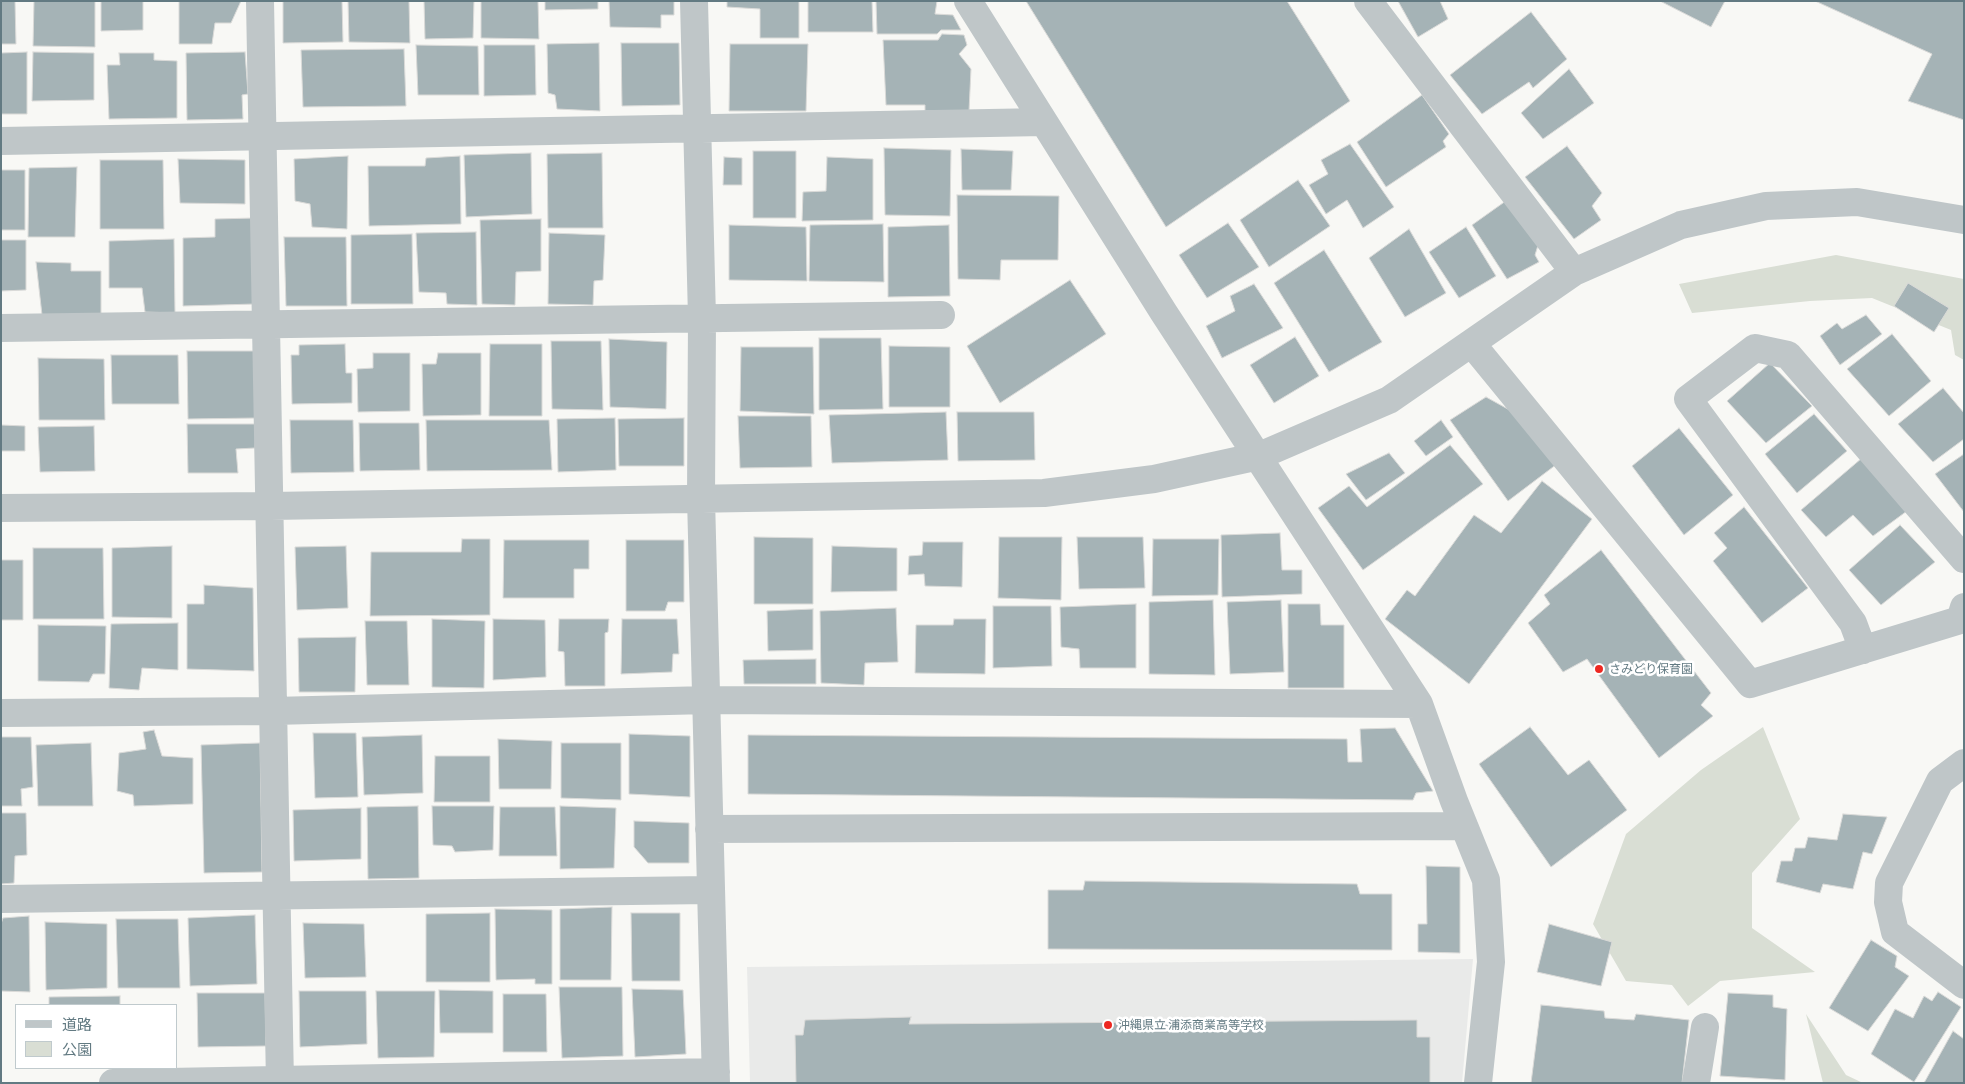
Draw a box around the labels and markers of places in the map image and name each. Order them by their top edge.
place label: さみどり保育園 [1609,662,1693,676]
marker: さみどり保育園 [1593,663,1605,675]
place label: 沖縄県立 浦添商業高等学校 [1118,1018,1264,1032]
marker: 沖縄県立 浦添商業高等学校 [1102,1019,1114,1031]

